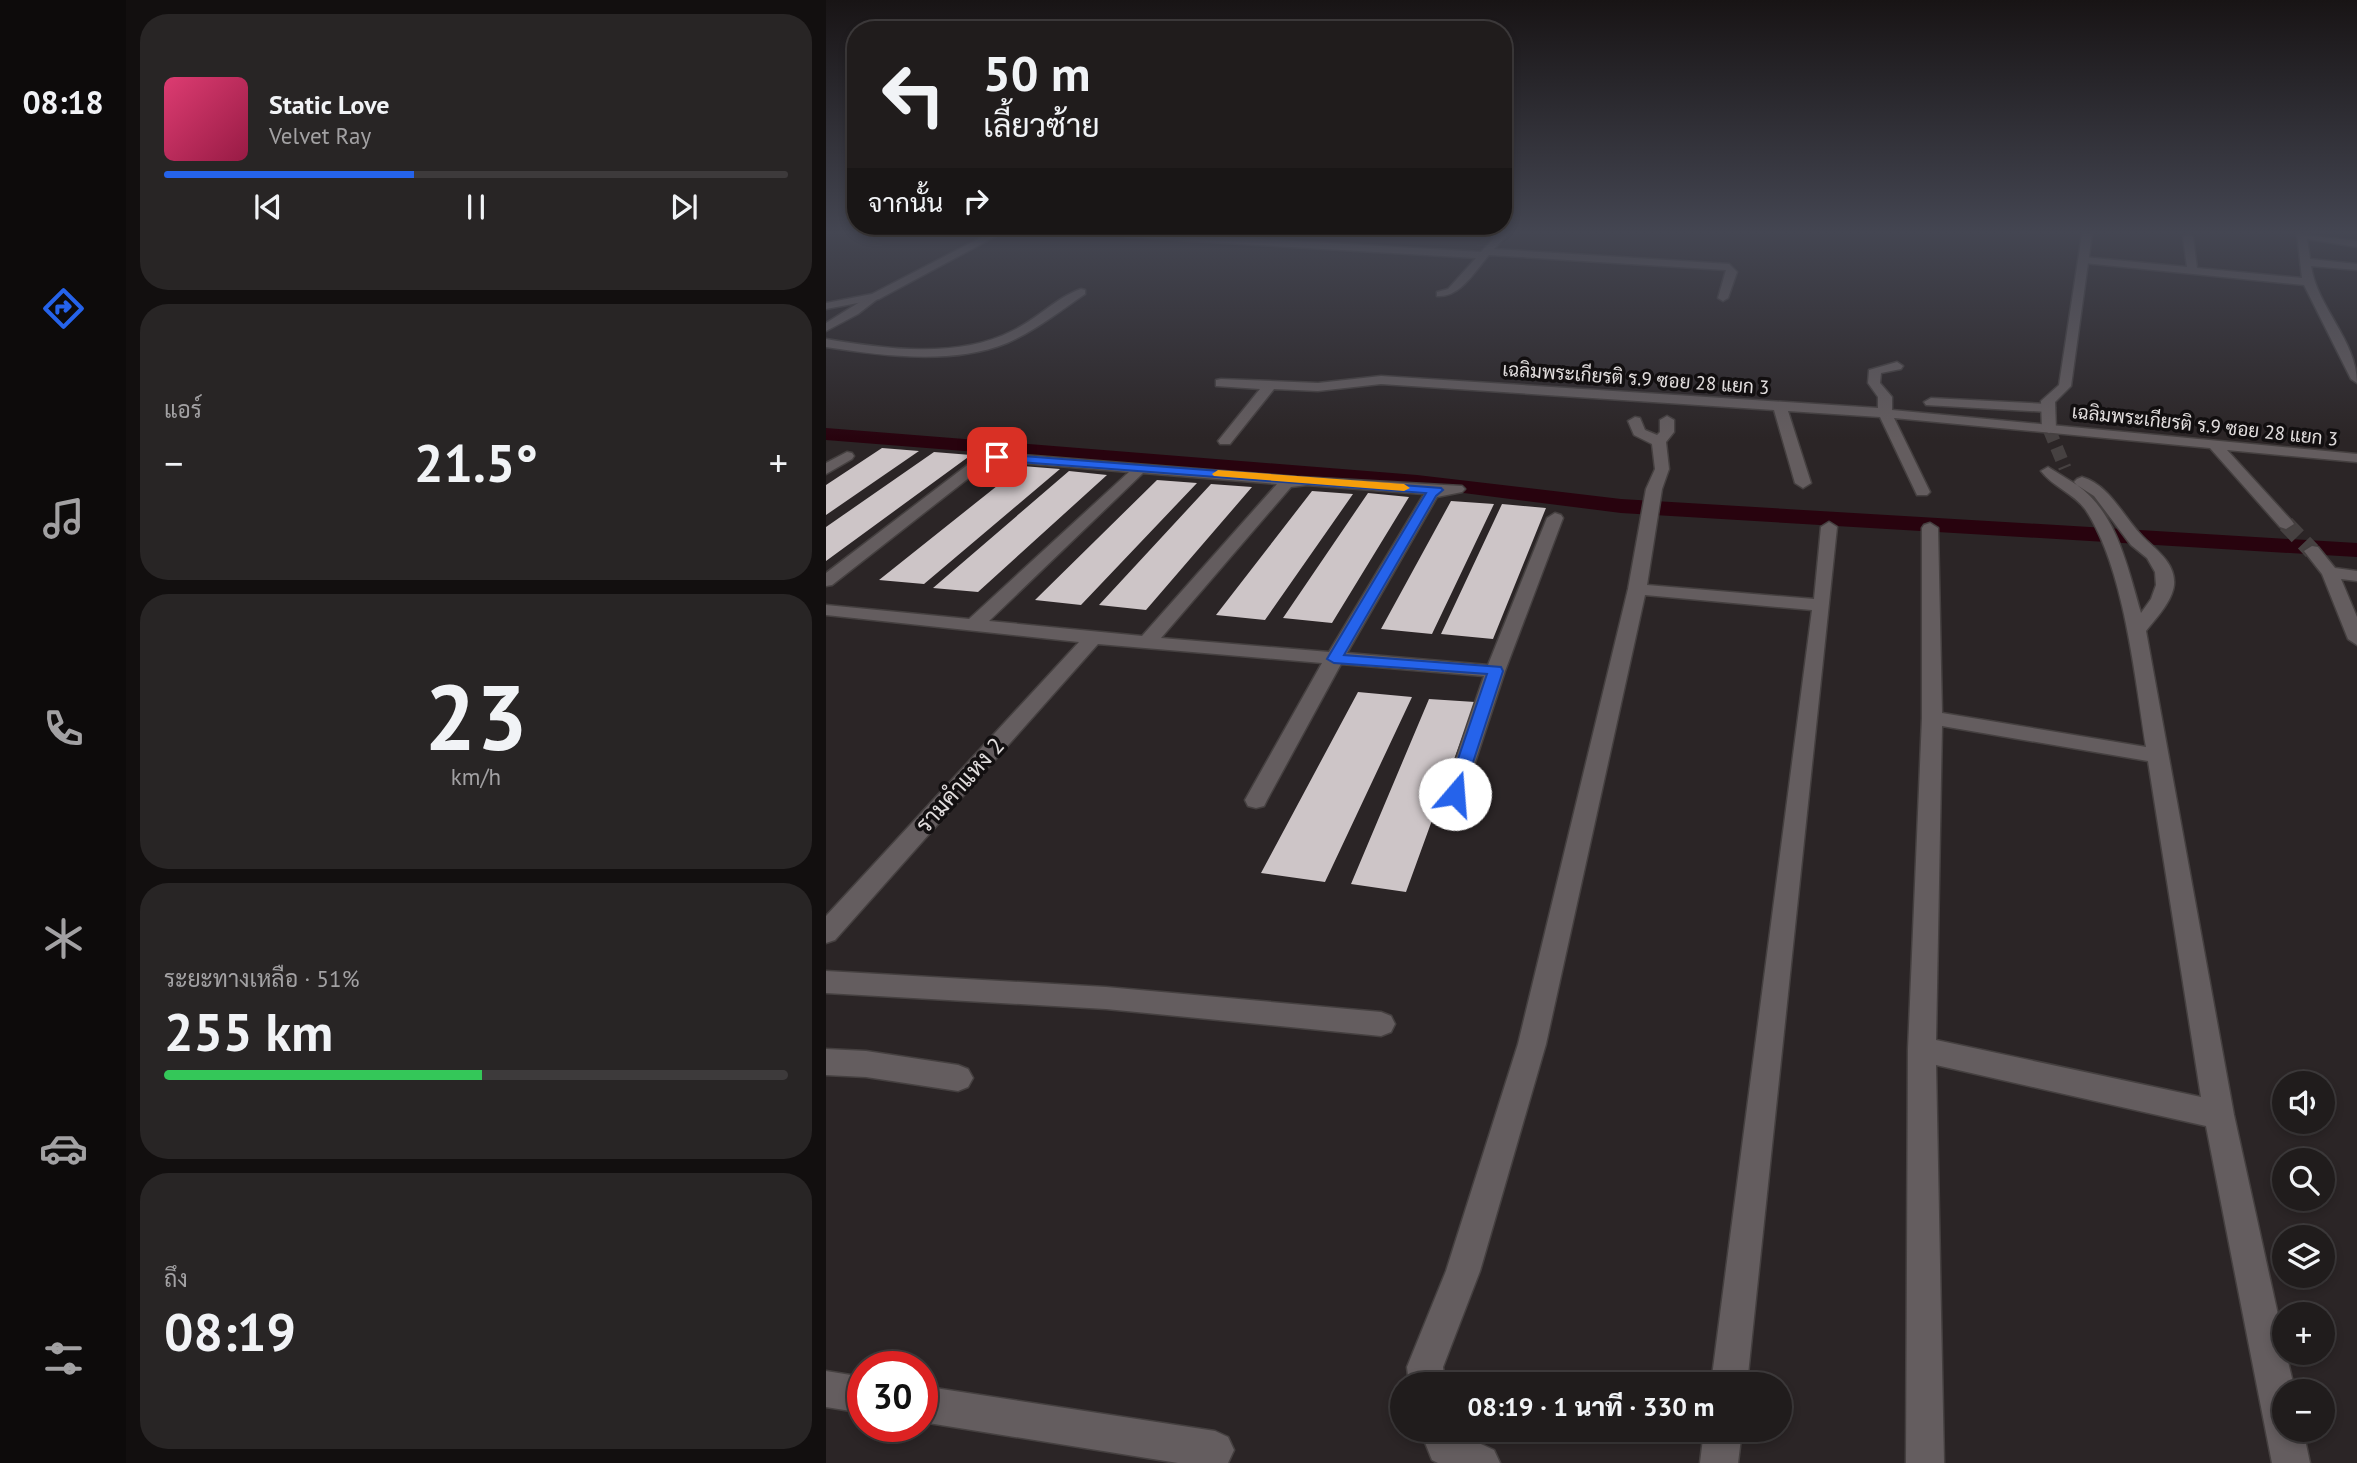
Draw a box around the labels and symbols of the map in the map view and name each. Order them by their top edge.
street label: เฉลิมพระเกียรติ ร.9 ซอย 28 แยก 3 [1502,357,1770,399]
street label: เฉลิมพระเกียรติ ร.9 ซอย 28 แยก 3 [2071,399,2339,451]
pin [967,427,1027,487]
street label: รามคำแหง 2 [909,731,1010,838]
position arrow [1418,757,1492,831]
speed limit sign: 30 [847,1351,938,1442]

